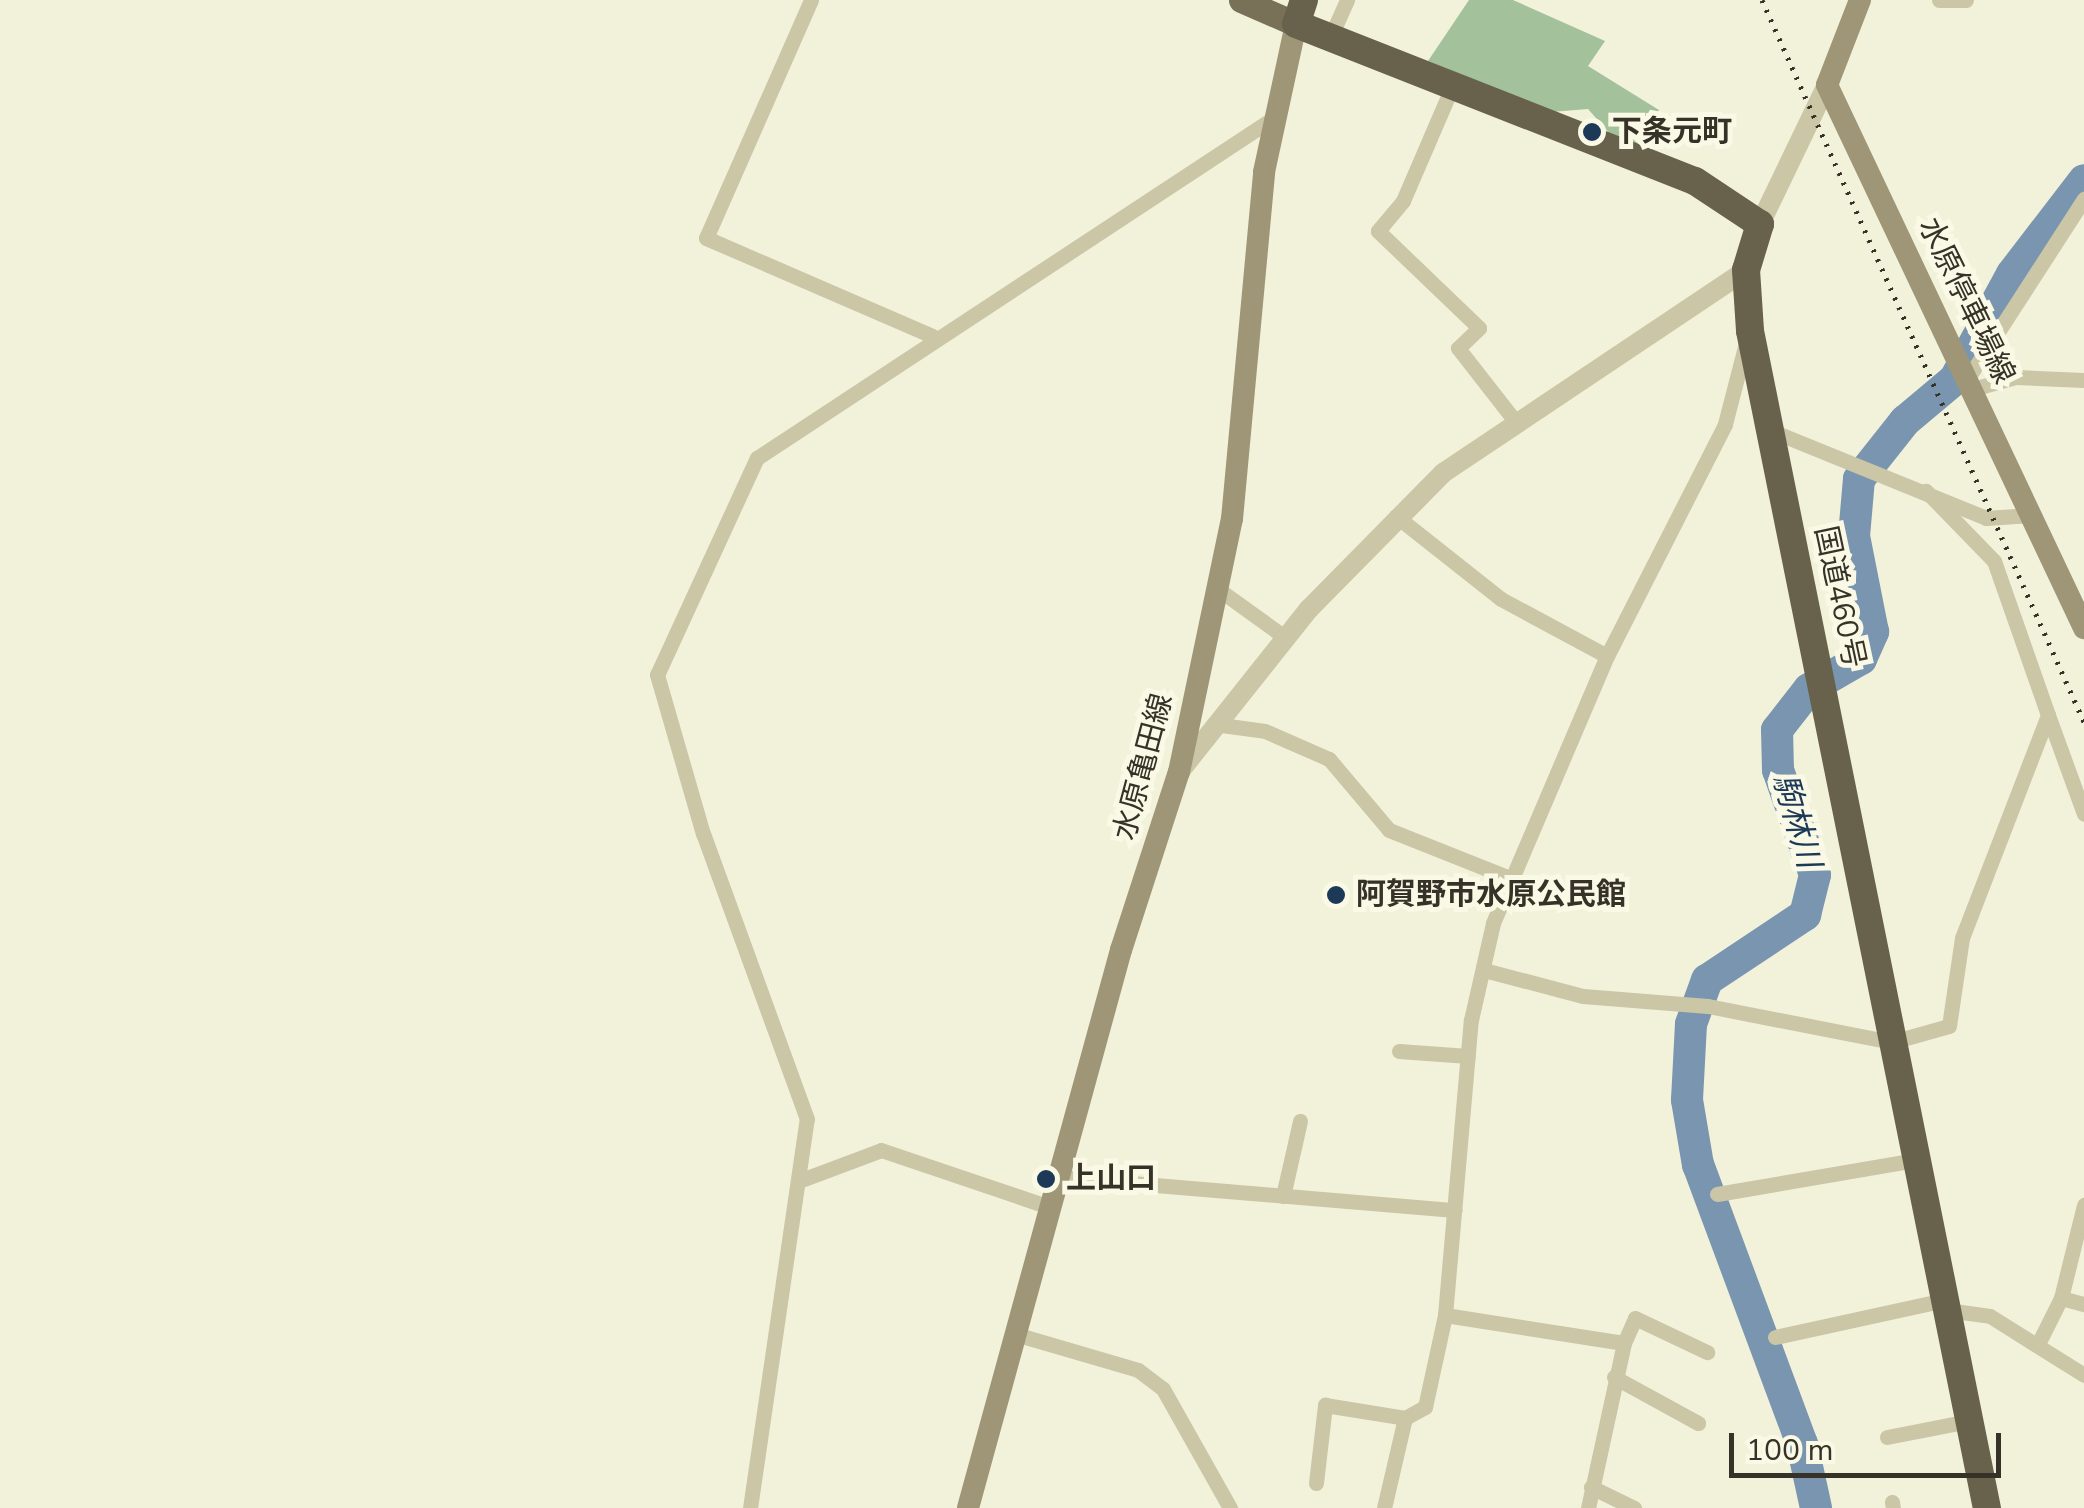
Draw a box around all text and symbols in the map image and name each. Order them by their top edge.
place label: 下条元町 [1612,114,1732,150]
marker: 下条元町 [1581,121,1603,143]
street label: 水原停車場線 [1910,212,2022,390]
street label: 国道460号 [1806,523,1872,671]
street label: 水原亀田線 [1107,690,1181,844]
water label: 駒林川 [1764,770,1828,872]
place label: 阿賀野市水原公民館 [1356,877,1626,913]
marker: 阿賀野市水原公民館 [1325,884,1347,906]
place label: 上山口 [1066,1161,1156,1197]
marker: 上山口 [1035,1168,1057,1190]
scale bar [1734,1413,2006,1475]
text: 100 m [1746,1430,1833,1471]

